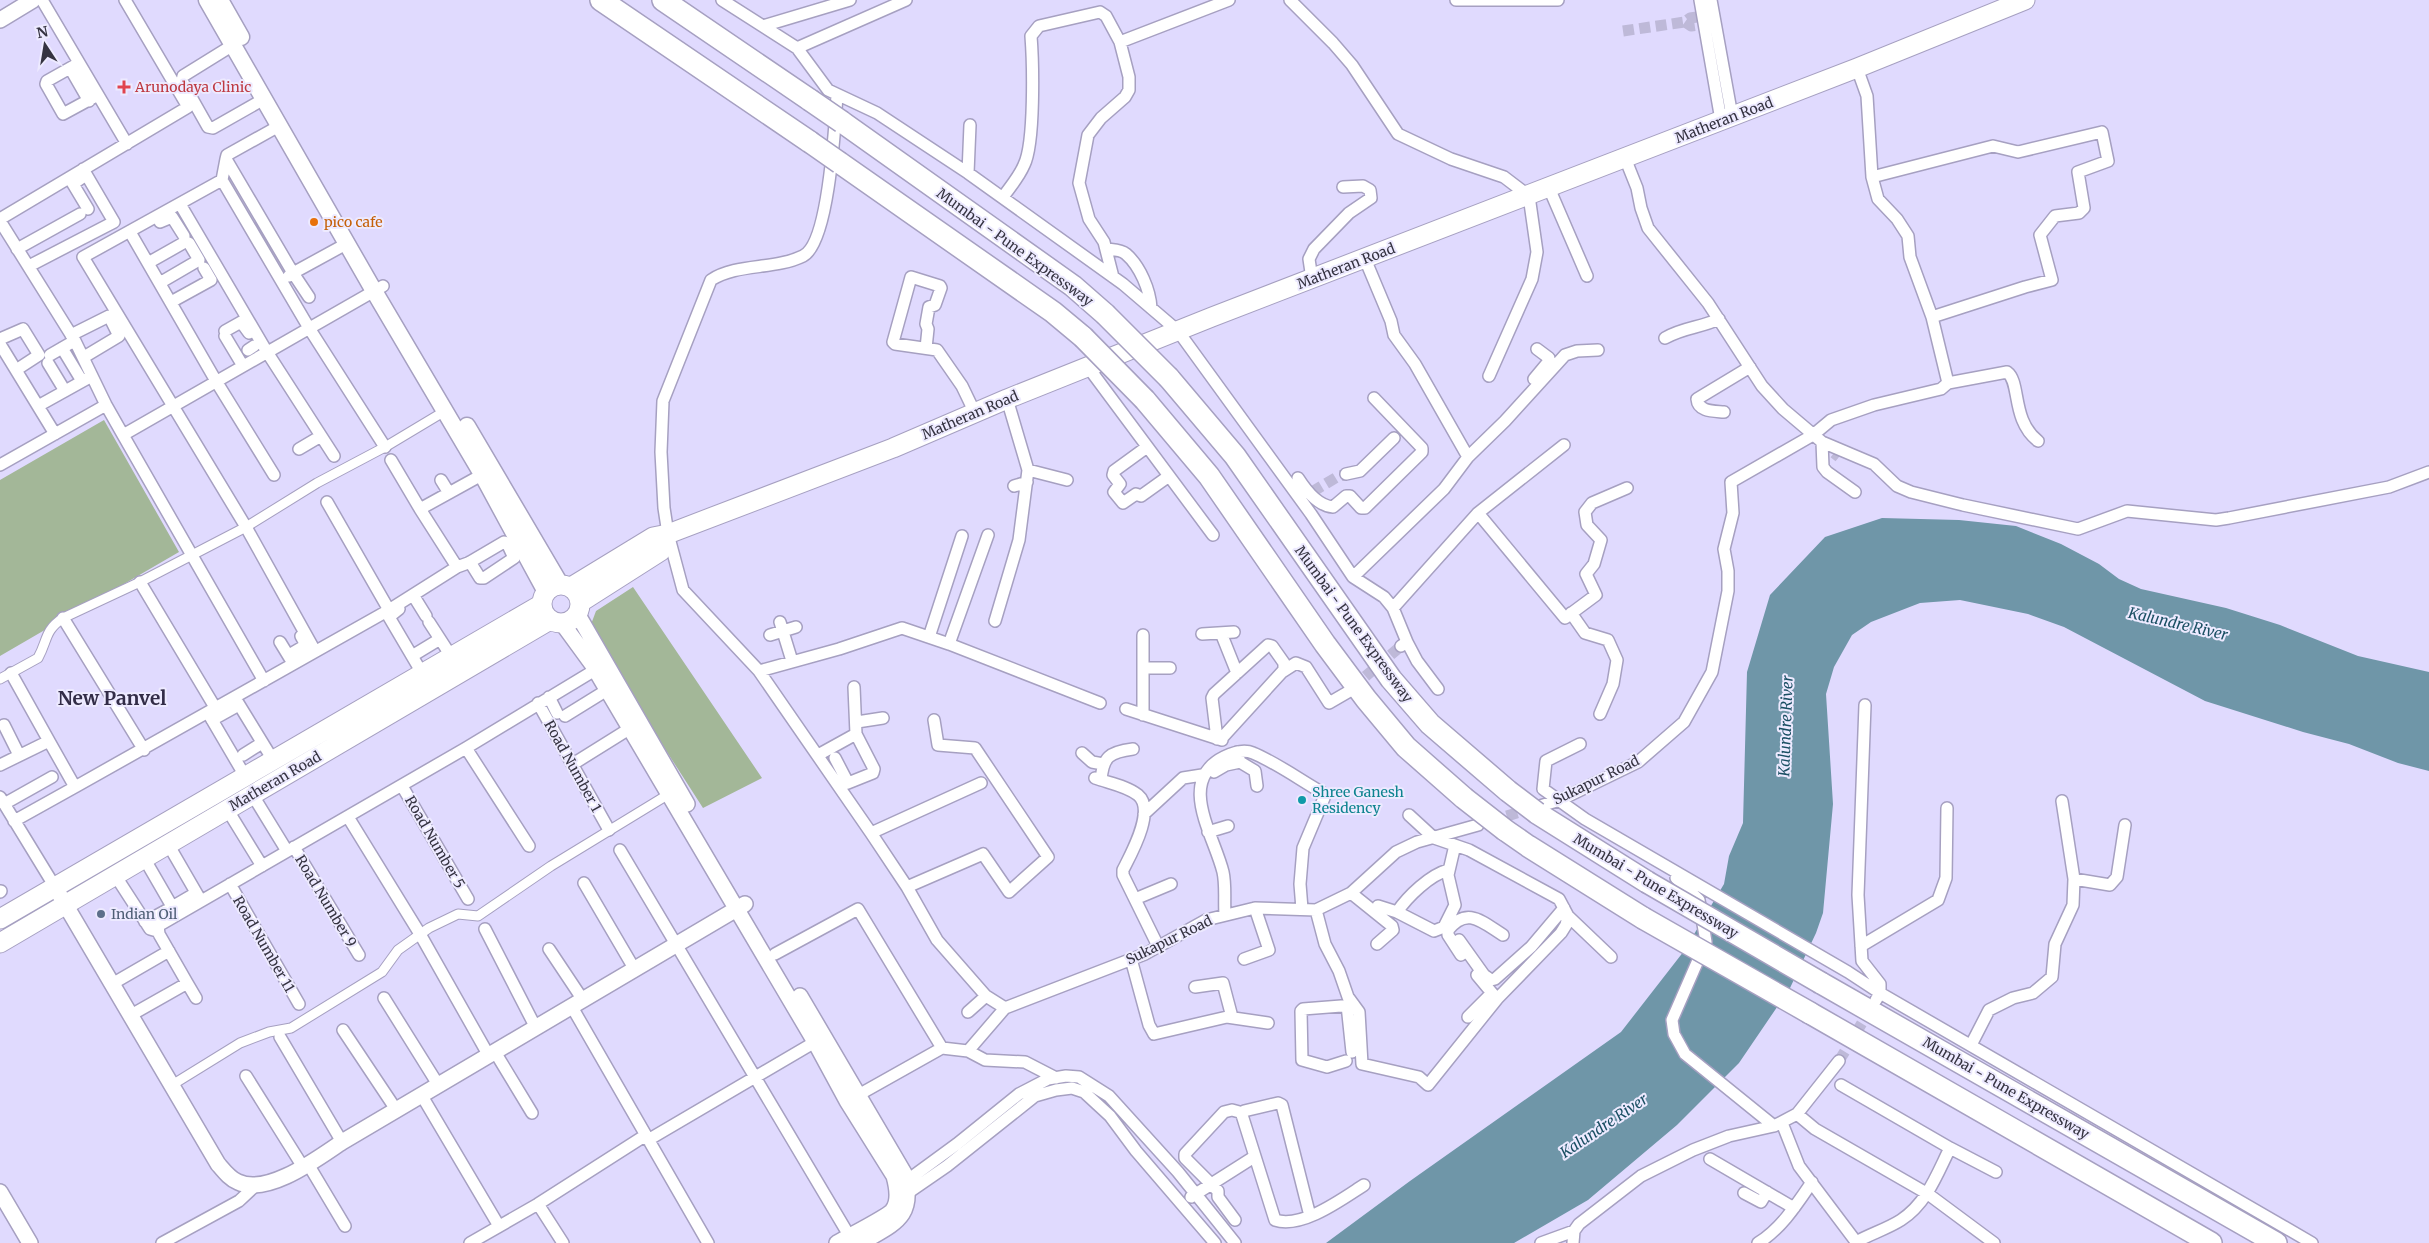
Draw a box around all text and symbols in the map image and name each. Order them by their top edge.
north arrow [20,20,70,70]
text: N [35,22,50,42]
place label: Arunodaya Clinic [134,78,251,96]
marker: Arunodaya Clinic [117,80,131,94]
street label: Matheran Road [1673,93,1776,147]
street label: Mumbai - Pune Expressway [933,184,1098,310]
place label: pico cafe [324,213,382,231]
marker: pico cafe [308,216,320,228]
street label: Matheran Road [1295,239,1398,293]
street label: Matheran Road [919,386,1022,443]
street label: Mumbai - Pune Expressway [1291,542,1417,707]
water label: Kalundre River [2126,603,2230,644]
water label: Kalundre River [1774,674,1797,778]
district label: New Panvel [58,686,166,710]
street label: Road Number 1 [540,717,606,815]
street label: Matheran Road [226,747,325,815]
street label: Sukapur Road [1550,751,1643,809]
place label: Shree Ganesh Residency [1312,783,1404,817]
street label: Road Number 5 [401,792,469,892]
marker: Shree Ganesh Residency [1296,794,1308,806]
street label: Mumbai - Pune Expressway [1570,830,1743,943]
street label: Road Number 9 [291,852,361,950]
street label: Road Number 11 [229,893,299,995]
place label: Indian Oil [111,905,178,923]
marker: Indian Oil [95,908,107,920]
street label: Sukapur Road [1123,911,1216,969]
street label: Mumbai - Pune Expressway [1920,1033,2093,1144]
water label: Kalundre River [1556,1089,1652,1162]

